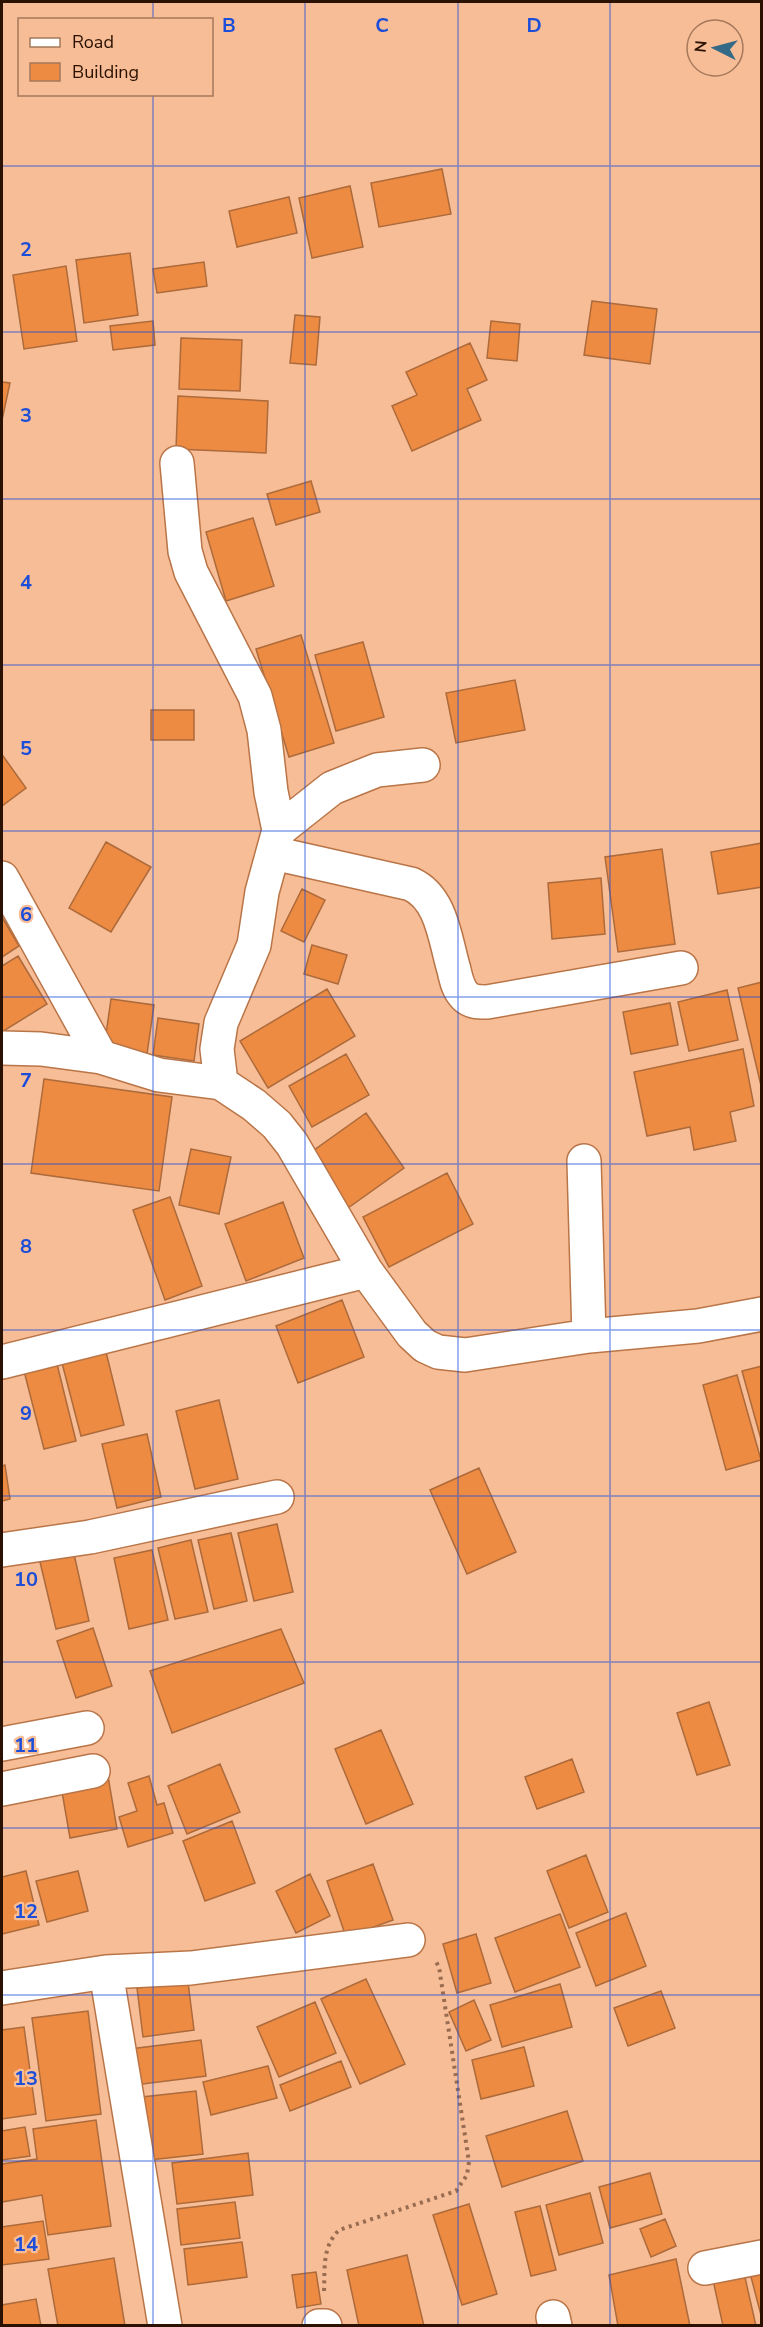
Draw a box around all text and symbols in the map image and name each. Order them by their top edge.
text: B [222,12,236,39]
text: C [375,12,389,39]
text: D [526,12,542,39]
legend [18,18,213,96]
north arrow [685,18,745,78]
text: Road [72,30,114,54]
text: N [690,39,713,54]
text: Building [72,60,139,84]
text: 2 [20,236,32,263]
text: 3 [20,402,32,429]
text: 4 [20,569,32,596]
text: 5 [20,735,32,762]
text: 6 [20,901,32,928]
text: 7 [20,1067,32,1094]
text: 8 [20,1233,32,1260]
text: 9 [20,1400,32,1427]
text: 10 [14,1566,38,1593]
text: 11 [14,1732,38,1759]
text: 12 [14,1898,38,1925]
text: 13 [14,2065,38,2092]
text: 14 [14,2231,38,2258]

